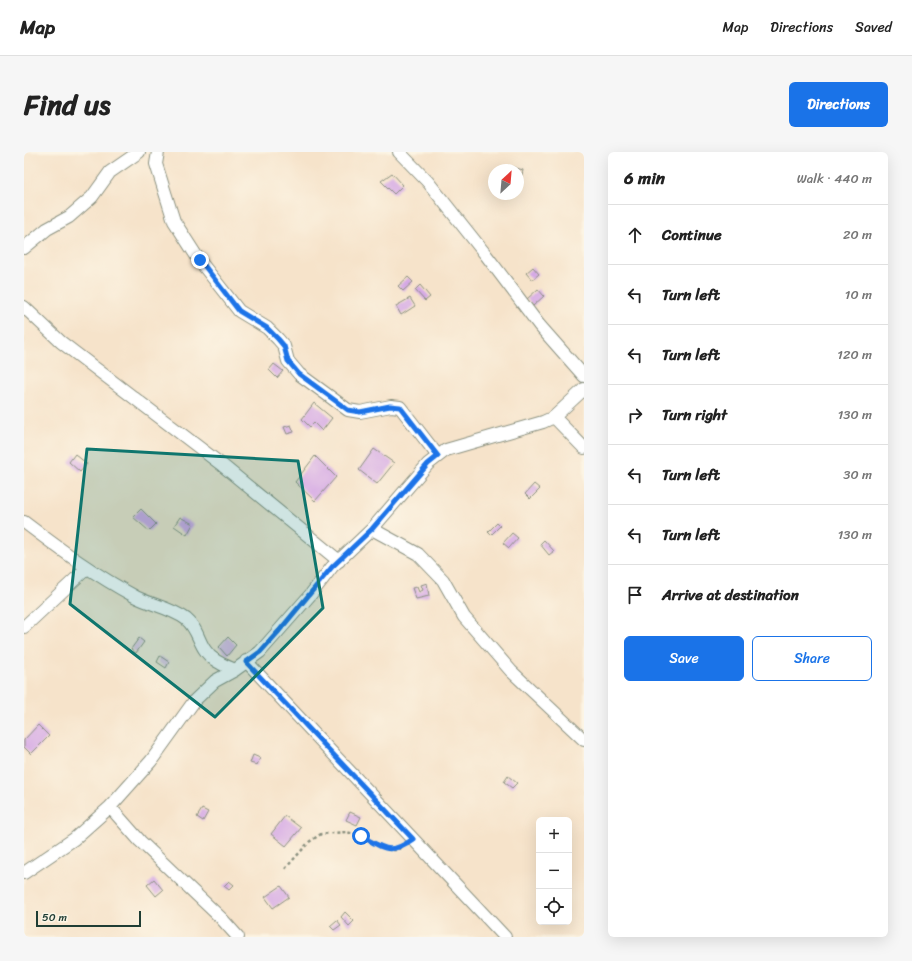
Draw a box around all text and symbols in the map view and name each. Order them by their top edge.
text: Map [20,11,55,44]
text: Map [722,15,748,40]
text: Directions [770,15,833,40]
text: Saved [855,15,892,40]
text: Find us [24,80,111,129]
button: Directions [789,82,888,127]
text: 6 min [624,163,665,193]
north arrow [488,164,524,200]
text: Walk · 440 m [797,167,872,190]
text: Continue [662,222,722,248]
text: 20 m [843,223,872,246]
icon: ahead [624,224,646,246]
route end [191,251,209,269]
text: Turn left [662,282,720,308]
text: 10 m [845,283,872,306]
icon: left [624,284,646,306]
text: Turn left [662,342,720,368]
text: 120 m [837,343,872,366]
icon: left [624,344,646,366]
text: Turn right [662,402,727,428]
text: 130 m [838,403,872,426]
icon: right [624,404,646,426]
text: Turn left [662,462,720,488]
text: 30 m [843,463,872,486]
icon: left [624,464,646,486]
text: Turn left [662,522,720,548]
text: 130 m [838,523,872,546]
icon: left [624,524,646,546]
text: Arrive at destination [662,582,799,608]
icon: arrive [624,584,646,606]
button: Save [624,636,744,681]
button: Share [752,636,872,681]
map controls [536,817,572,925]
button: + [536,817,572,853]
route start [352,827,370,845]
button: − [536,853,572,889]
button: locate [536,889,572,925]
text: 50 m [42,908,67,927]
scale bar [36,909,141,928]

